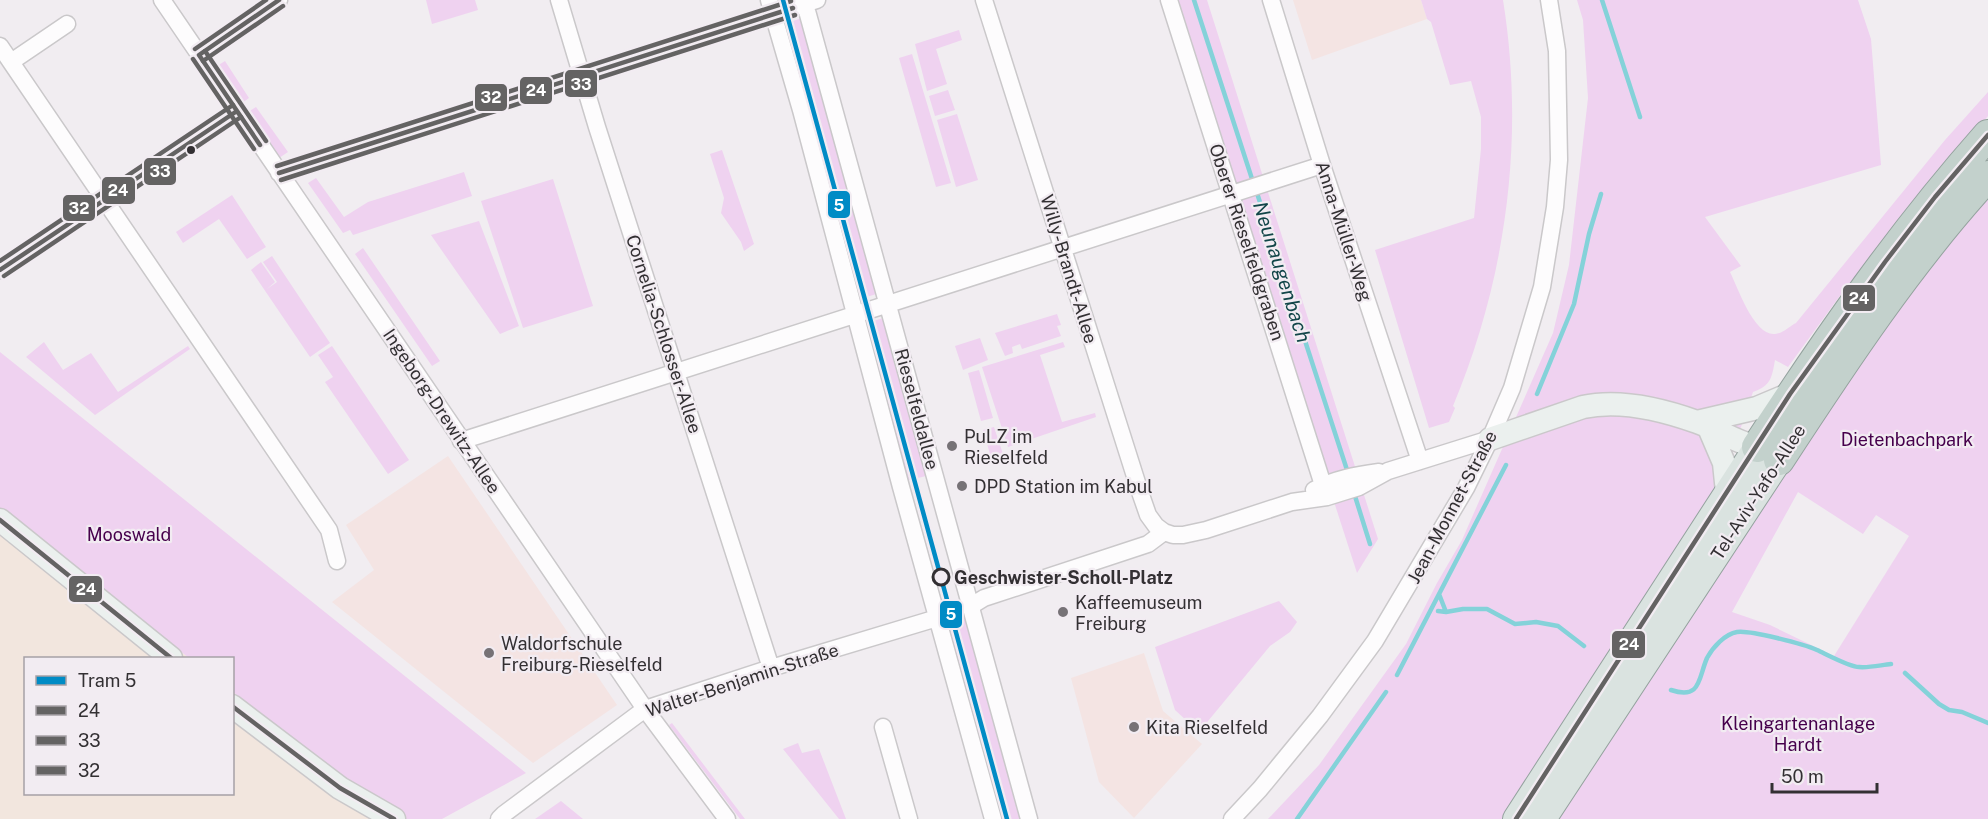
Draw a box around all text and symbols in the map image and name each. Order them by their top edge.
line badge: 33 [564,69,598,98]
text: 33 [570,75,592,94]
line badge: 24 [519,76,553,105]
text: 24 [526,81,547,100]
line badge: 32 [474,83,508,112]
text: 32 [481,88,501,107]
street label: Oberer Rieselfeldgraben [1205,141,1289,343]
unlabelled marker [185,144,197,156]
line badge: 33 [143,157,177,186]
street label: Anna-Müller-Weg [1311,158,1377,304]
text: 33 [149,162,171,181]
line badge: 24 [101,176,136,205]
text: 24 [108,181,129,200]
line badge: 5 [827,190,851,219]
street label: Willy-Brandt-Allee [1036,192,1102,346]
line badge: 32 [62,194,96,222]
text: 5 [834,196,845,215]
water label: Neunaugenbach [1248,198,1316,346]
text: 32 [69,199,89,218]
street label: Cornelia-Schlosser-Allee [622,232,706,436]
line badge: 24 [1842,284,1876,312]
text: 24 [1849,289,1870,308]
street label: Ingeborg-Drewitz-Allee [379,325,505,497]
street label: Rieselfeldallee [891,346,943,472]
street label: Tel-Aviv-Yafo-Allee [1706,420,1810,564]
place label: PuLZ im Rieselfeld [964,426,1048,468]
street label: Jean-Monnet-Straße [1403,427,1501,587]
park label: Dietenbachpark [1841,429,1973,450]
marker: PuLZ im Rieselfeld [945,439,959,453]
place label: DPD Station im Kabul [974,476,1153,497]
marker: DPD Station im Kabul [955,479,969,493]
park label: Mooswald [87,524,171,545]
place label: Geschwister-Scholl-Platz [954,567,1173,588]
marker: Geschwister-Scholl-Platz [932,568,950,586]
line badge: 24 [68,575,103,603]
text: 24 [76,580,97,599]
place label: Kaffeemuseum Freiburg [1075,592,1202,634]
line badge: 5 [939,600,963,629]
text: 5 [946,605,957,624]
marker: Kaffeemuseum Freiburg [1056,605,1070,619]
line badge: 24 [1611,630,1646,659]
place label: Waldorfschule Freiburg-Rieselfeld [501,633,663,675]
text: 24 [1619,635,1640,654]
street label: Walter-Benjamin-Straße [643,639,841,721]
marker: Waldorfschule Freiburg-Rieselfeld [482,646,496,660]
legend [24,657,234,795]
text: Tram 5 [78,670,136,691]
text: 24 [78,700,100,721]
park label: Kleingartenanlage Hardt [1721,713,1875,755]
place label: Kita Rieselfeld [1146,717,1268,738]
marker: Kita Rieselfeld [1127,720,1141,734]
text: 33 [78,730,101,751]
scale bar [1772,756,1877,794]
text: 32 [78,760,100,781]
text: 50 m [1781,766,1824,787]

